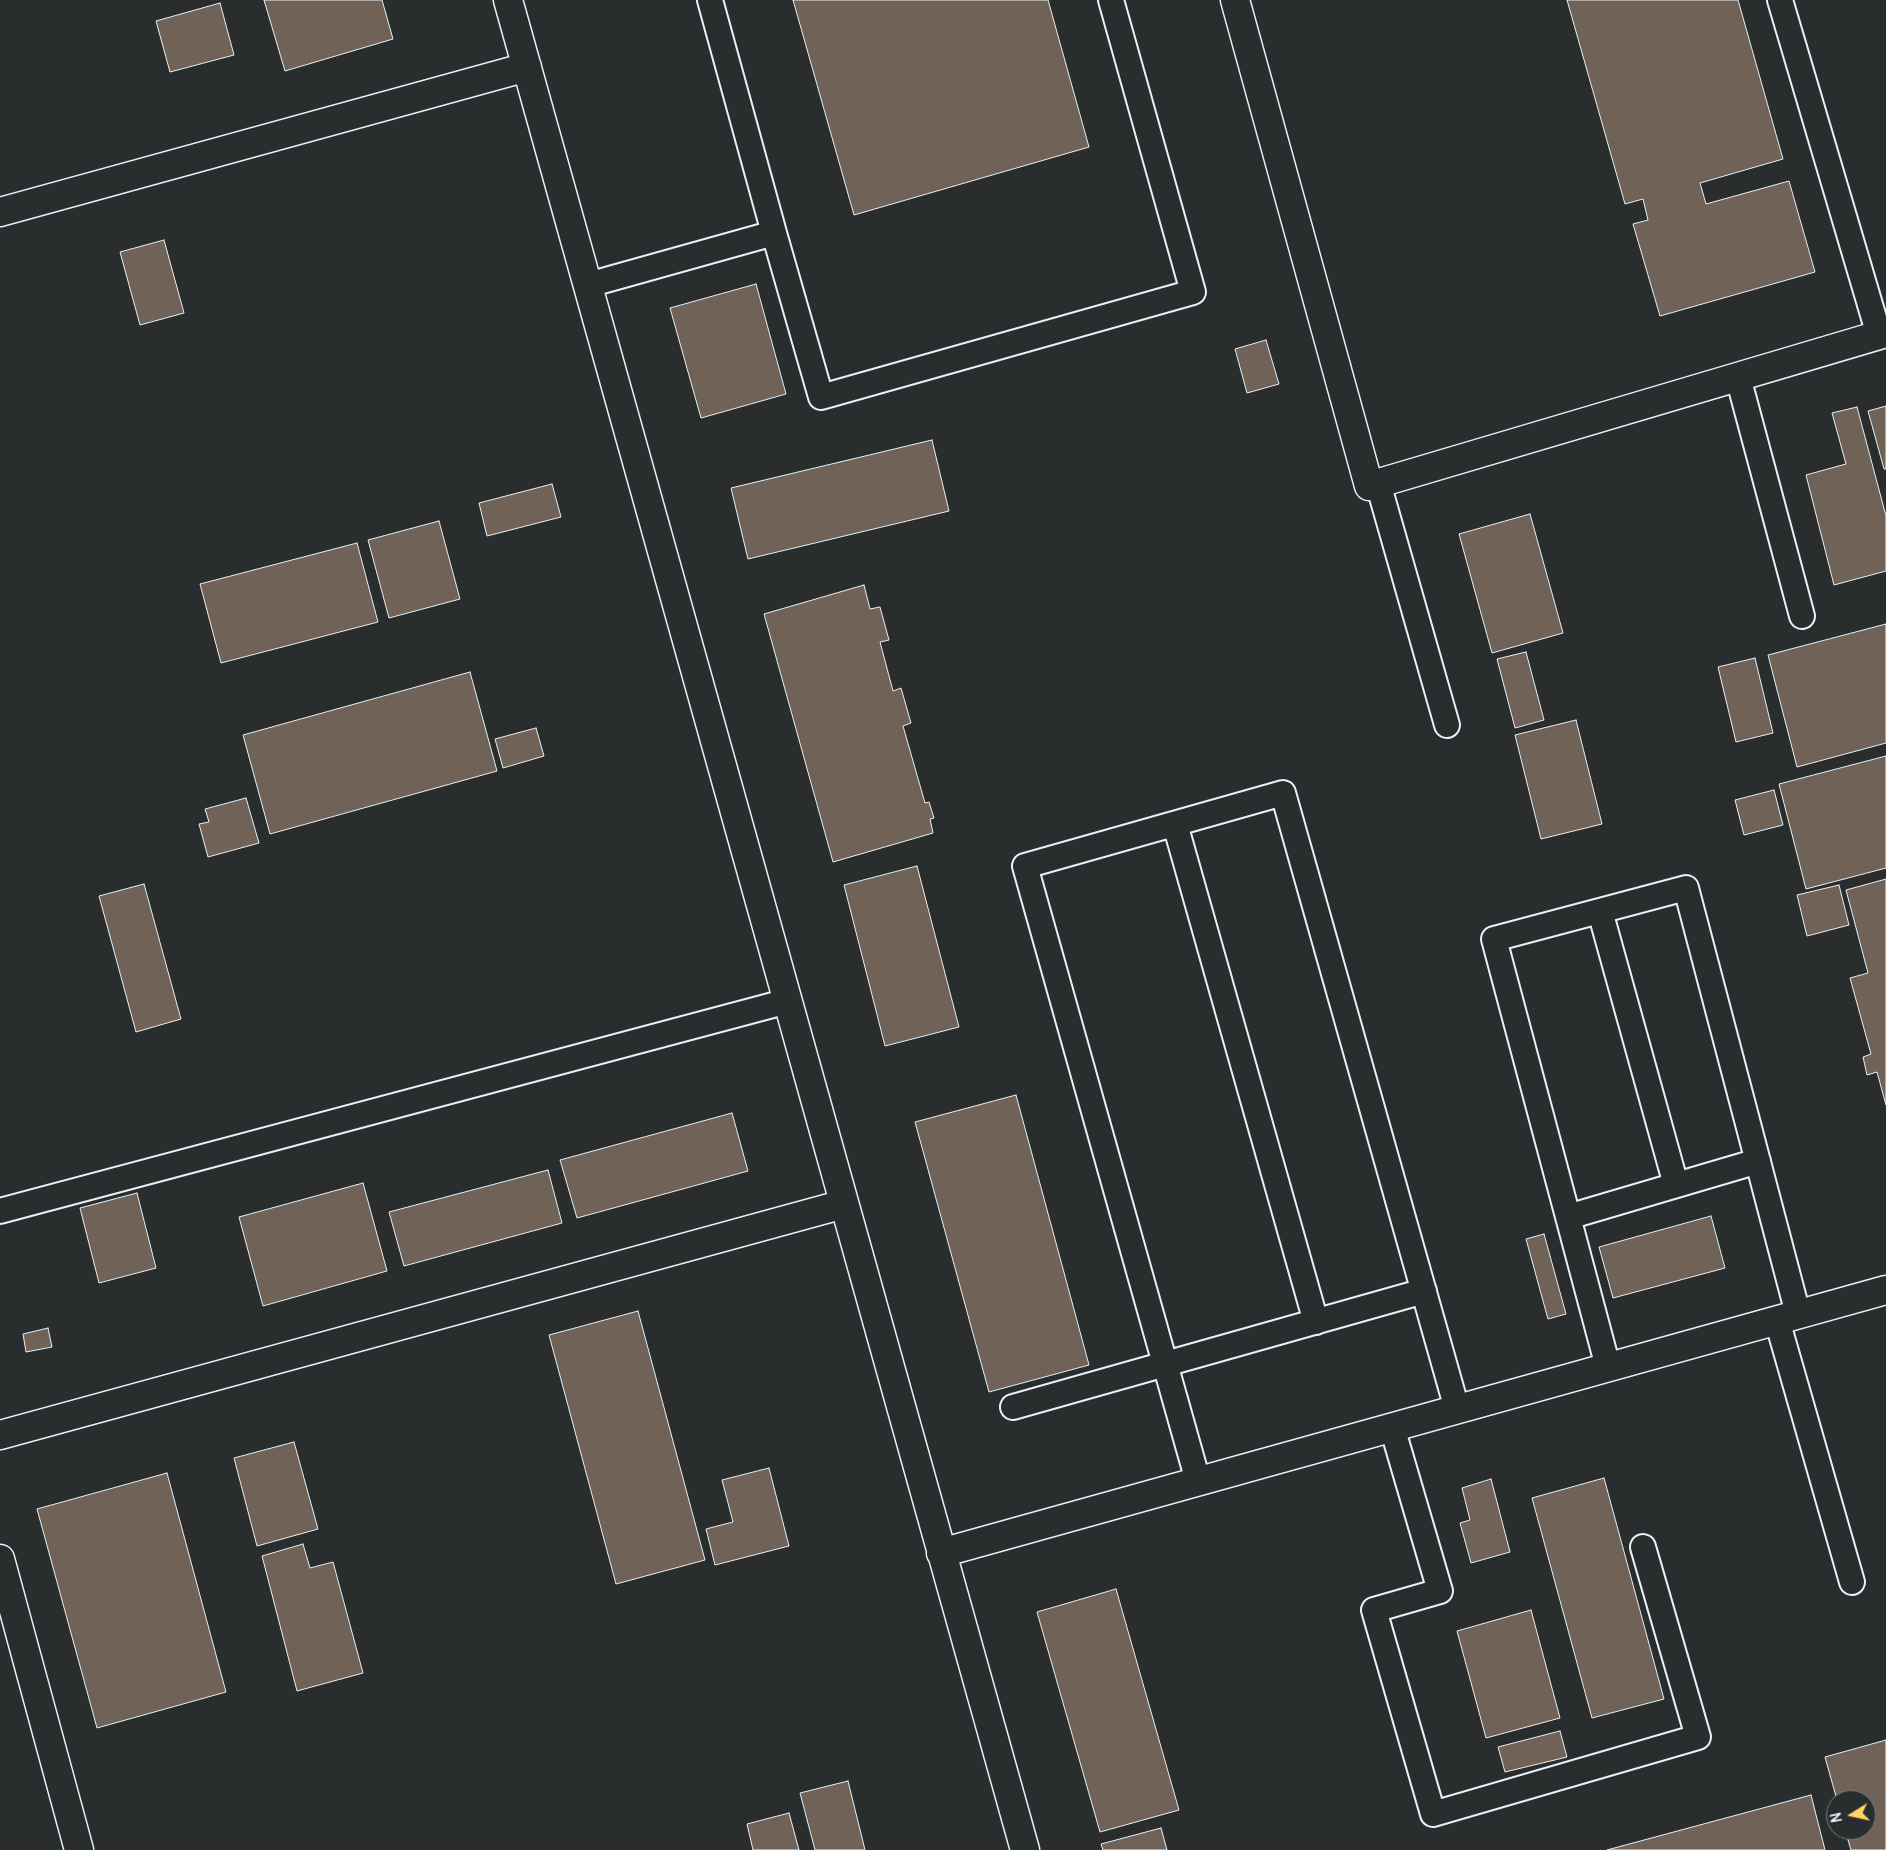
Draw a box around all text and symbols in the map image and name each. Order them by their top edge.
north arrow [1826,1790,1876,1840]
text: N [1828,1811,1846,1824]

